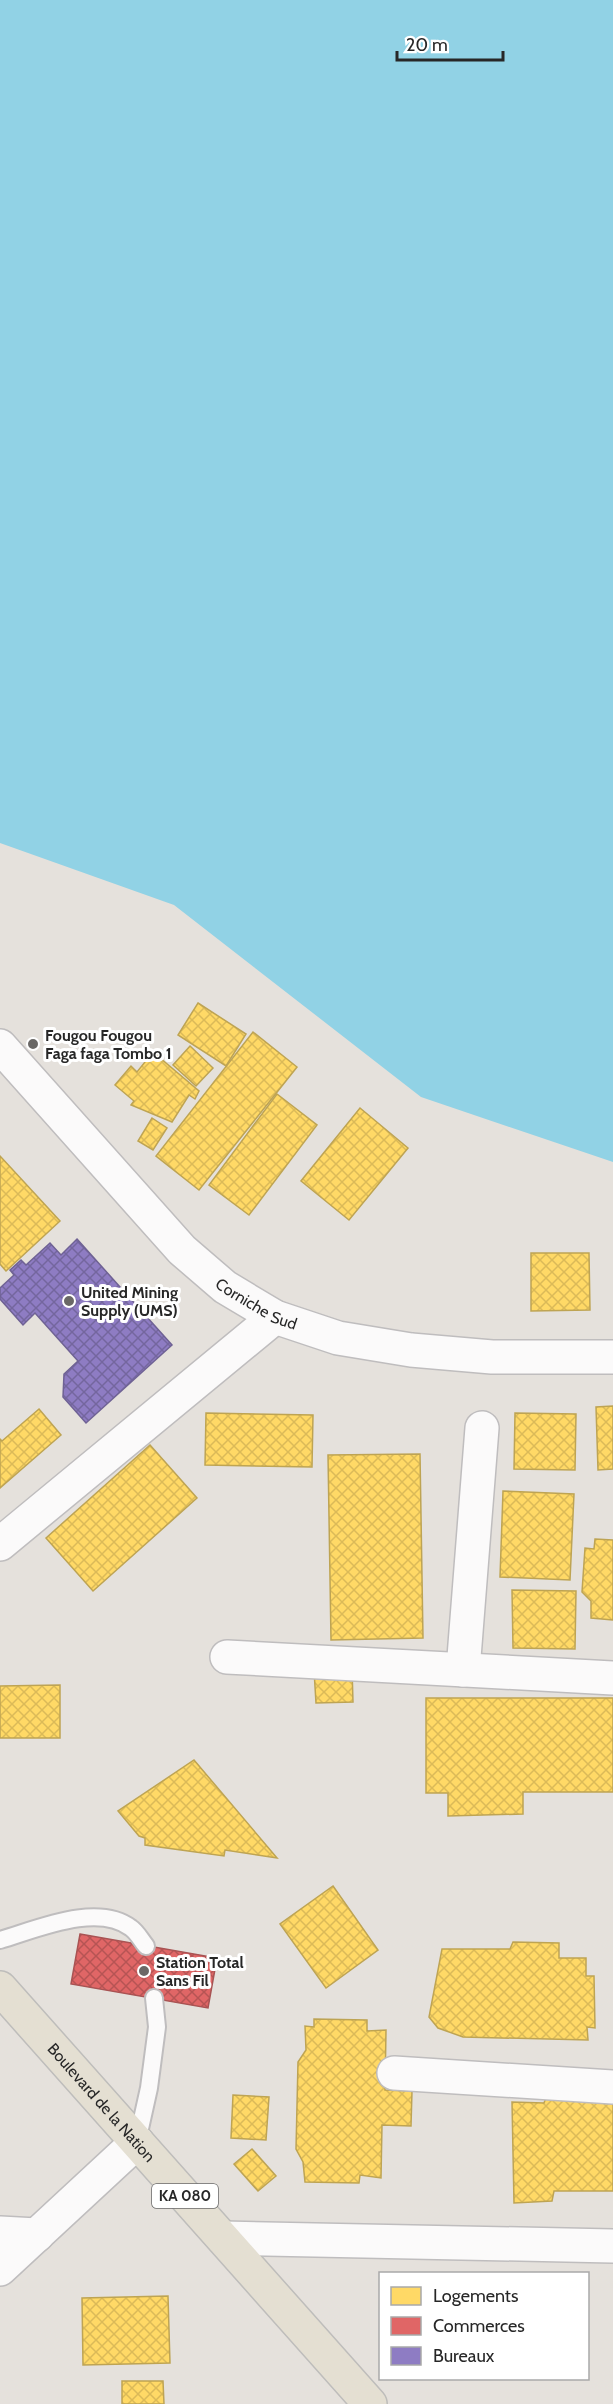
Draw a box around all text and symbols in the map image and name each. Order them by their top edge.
scale bar [397,24,504,62]
text: 20 m [406,34,448,56]
place label: Fougou Fougou Faga faga Tombo 1 [45,1026,172,1063]
marker: Fougou Fougou Faga faga Tombo 1 [26,1037,40,1051]
street label: Corniche Sud [212,1274,300,1333]
place label: United Mining Supply (UMS) [81,1283,178,1320]
marker: United Mining Supply (UMS) [62,1294,76,1308]
place label: Station Total Sans Fil [156,1953,244,1990]
marker: Station Total Sans Fil [137,1964,151,1978]
street label: Boulevard de la Nation [44,2039,159,2166]
road number: KA 080 [152,2184,218,2208]
legend [379,2272,589,2380]
text: Logements [433,2285,518,2307]
text: Commerces [433,2315,525,2337]
text: Bureaux [433,2345,495,2367]

